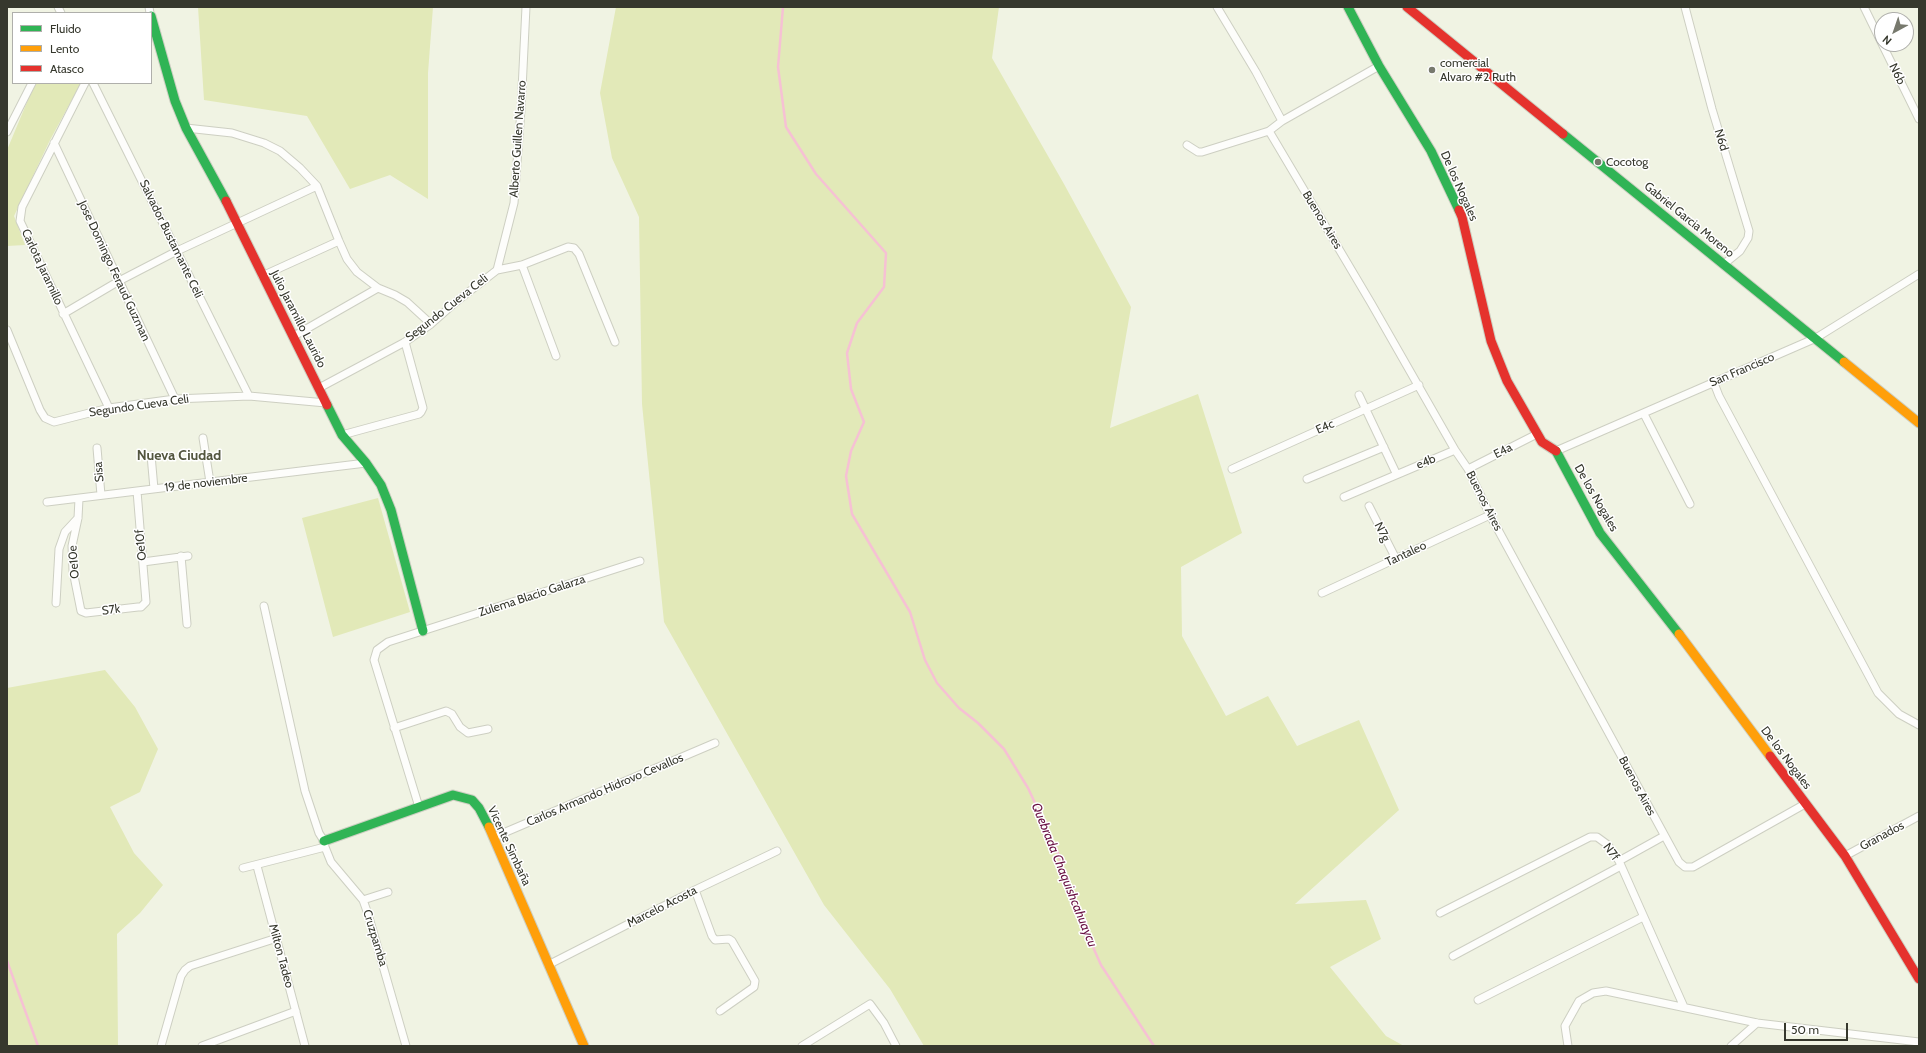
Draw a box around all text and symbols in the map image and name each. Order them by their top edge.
legend [12,12,152,84]
north arrow [1874,12,1914,52]
text: Fluido [50,21,81,36]
text: N [1879,33,1894,48]
text: Lento [50,41,79,56]
place label: comercial Alvaro #2 Ruth [1440,56,1516,84]
text: Atasco [50,61,84,76]
street label: N6b [1886,61,1908,87]
marker: comercial Alvaro #2 Ruth [1427,65,1437,75]
street label: Alberto Guillen Navarro [507,80,529,198]
street label: N6d [1711,127,1731,153]
street label: De los Nogales [1437,149,1481,223]
place label: Cocotog [1606,155,1648,169]
marker: Cocotog [1593,157,1603,167]
street label: Salvador Bustamante Celi [136,178,206,300]
street label: Gabriel Garcia Moreno [1641,179,1737,261]
street label: Buenos Aires [1299,188,1345,252]
street label: Jose Domingo Feraud Guzman [75,198,153,344]
street label: Carlota Jaramillo [18,227,66,307]
street label: Julio Jaramillo Laurido [267,268,329,370]
street label: Segundo Cueva Celi [403,271,491,345]
street label: San Francisco [1707,350,1777,390]
street label: Segundo Cueva Celi [88,392,190,420]
street label: E4c [1314,417,1336,437]
street label: E4a [1491,440,1515,462]
district label: Nueva Ciudad [137,448,221,464]
street label: e4b [1414,452,1438,472]
street label: Sisa [91,461,107,483]
street label: De los Nogales [1571,462,1621,534]
street label: Buenos Aires [1463,469,1505,533]
street label: 19 de noviembre [164,471,248,495]
street label: N7g [1371,520,1393,544]
street label: Oe10f [132,529,150,561]
street label: Tantaleo [1383,538,1429,570]
street label: Oe10e [66,545,82,579]
street label: Zulema Blacio Galarza [477,572,587,620]
street label: S7k [101,602,121,618]
street label: De los Nogales [1758,724,1814,792]
street label: Carlos Armando Hidrovo Cevallos [524,750,686,830]
street label: Buenos Aires [1615,754,1659,818]
water label: Quebrada Chaquishcahuaycu [1028,801,1100,949]
street label: Vicente Simbaña [484,804,534,888]
street label: Granados [1857,818,1907,854]
street label: N7f [1600,840,1622,864]
street label: Marcelo Acosta [625,883,699,931]
street label: Cruzpamba [360,908,390,968]
street label: Milton Tadeo [266,922,296,990]
scale bar [1786,1015,1850,1041]
text: 50 m [1791,1022,1819,1037]

